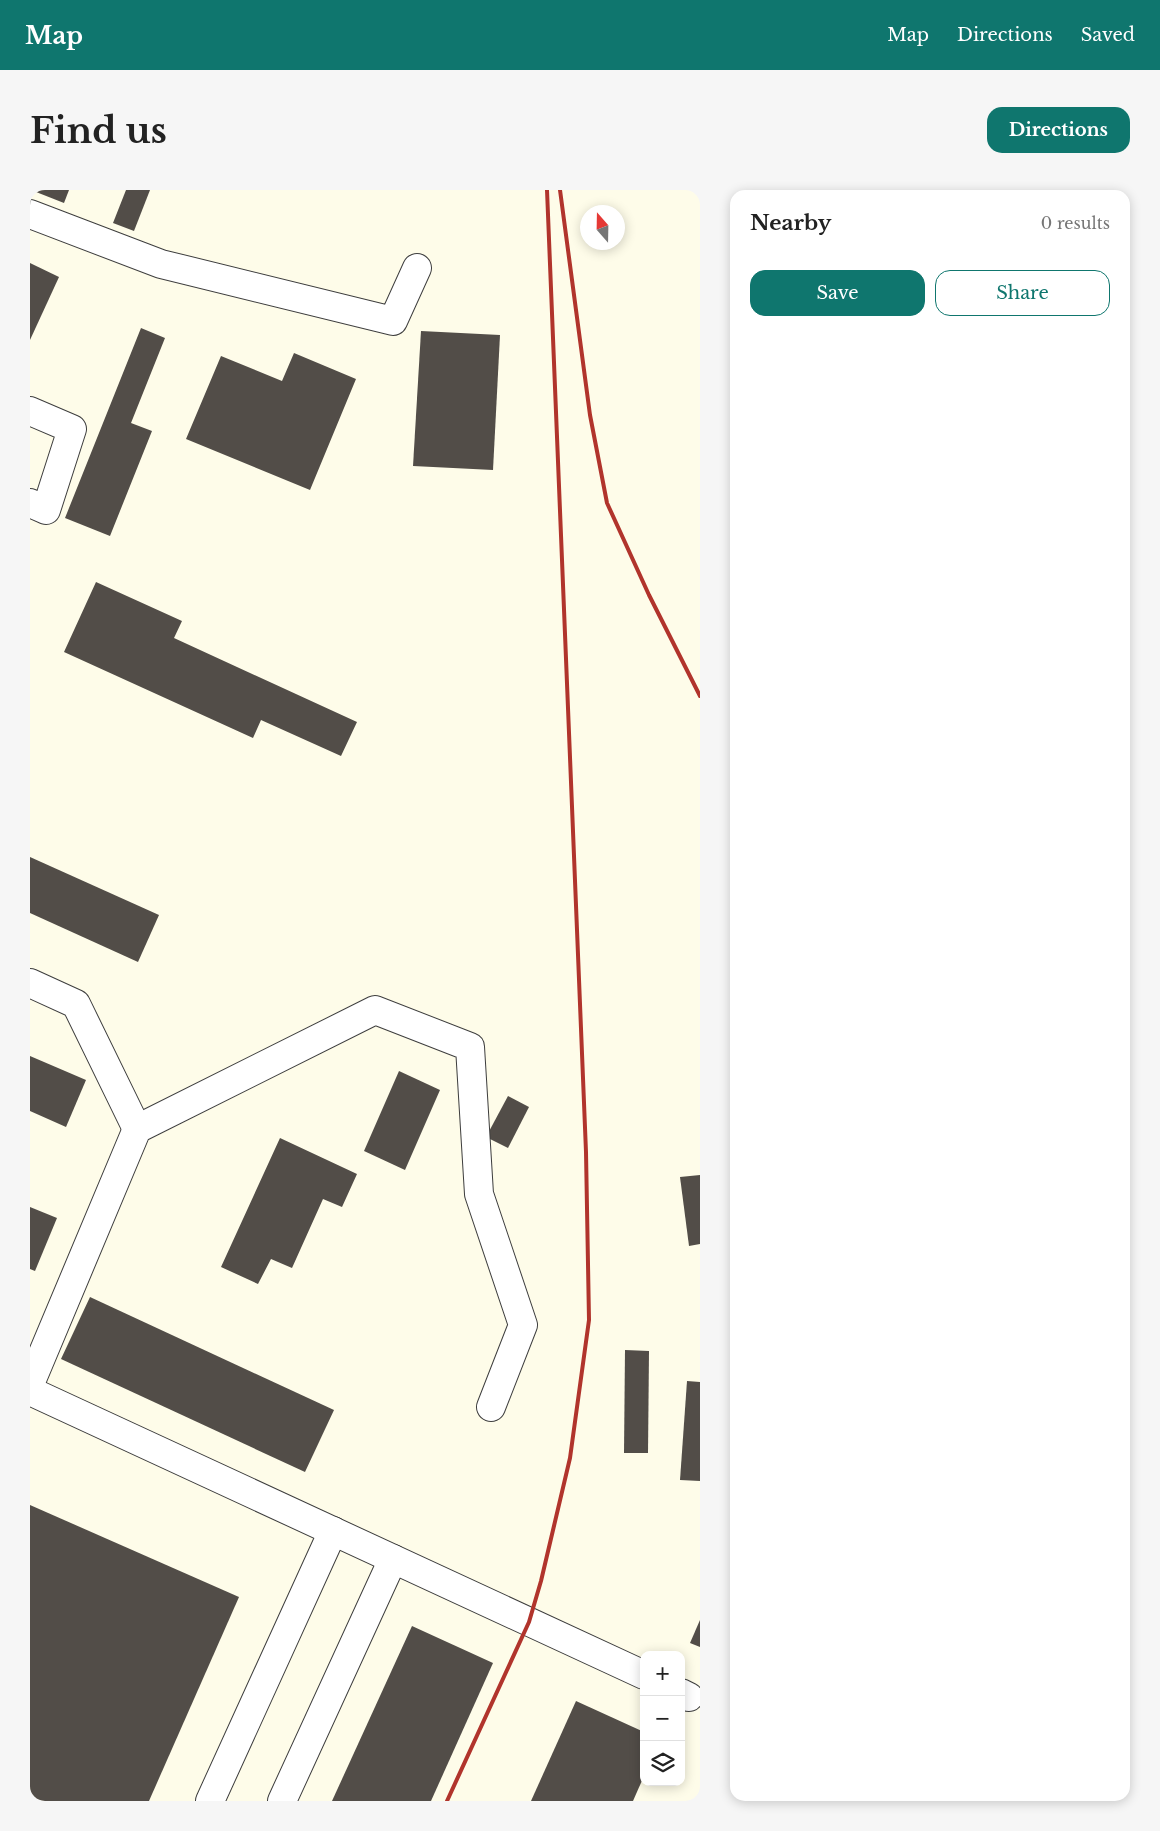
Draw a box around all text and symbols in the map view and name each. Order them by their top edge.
text: Map [25,21,83,50]
text: Map [887,24,929,46]
text: Directions [957,24,1053,46]
text: Saved [1081,24,1135,46]
button: Directions [987,107,1130,153]
text: Find us [30,109,167,152]
north arrow [580,205,625,250]
text: Nearby [750,210,831,236]
text: 0 results [1041,213,1110,233]
button: Save [750,270,925,316]
button: Share [935,270,1110,316]
map controls [640,1651,685,1786]
button: + [640,1651,685,1696]
button: − [640,1696,685,1741]
button: layers [640,1741,685,1786]

